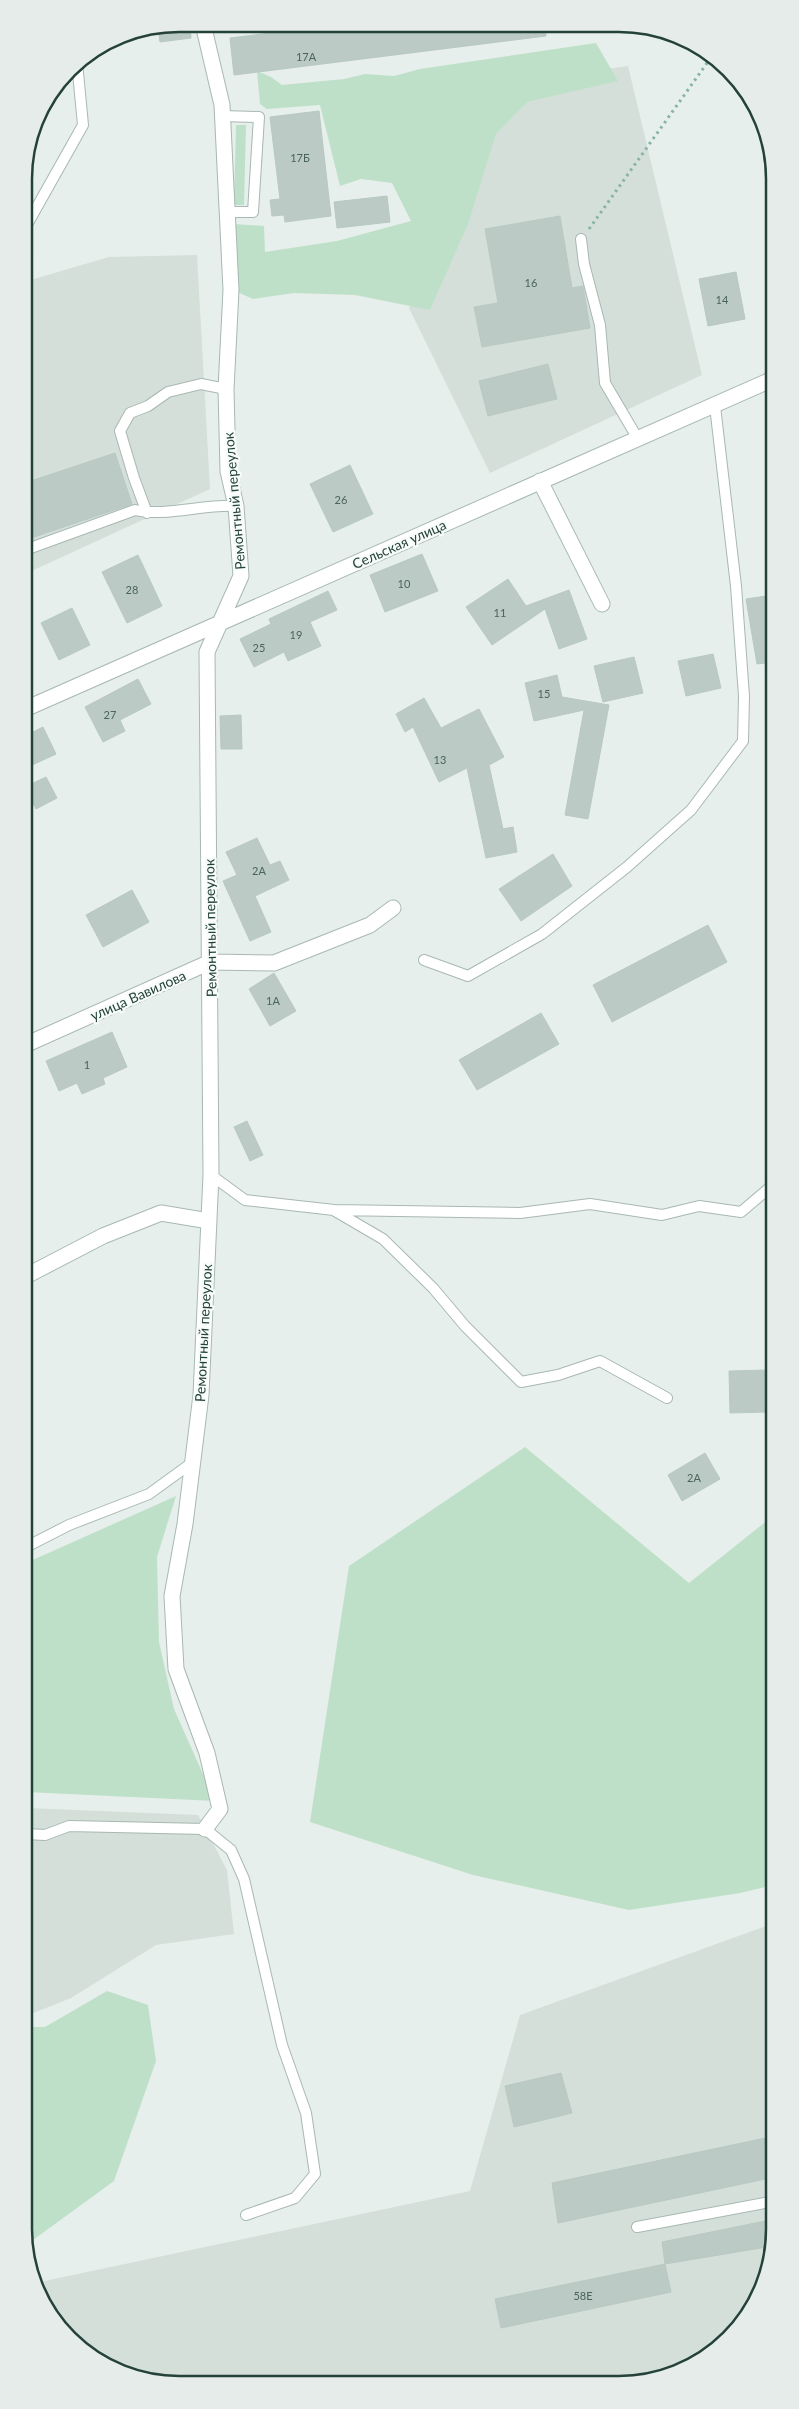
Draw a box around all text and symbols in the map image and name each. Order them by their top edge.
house number: 17А [296,50,317,63]
house number: 17Б [290,151,310,164]
house number: 16 [525,276,537,289]
house number: 14 [716,293,729,306]
street label: Ремонтный переулок [219,431,248,571]
house number: 26 [335,493,347,506]
street label: Сельская улица [349,516,449,572]
house number: 10 [398,577,411,590]
house number: 28 [126,583,138,596]
house number: 11 [494,606,506,619]
house number: 19 [290,628,302,641]
house number: 25 [253,641,265,654]
house number: 15 [538,687,550,700]
house number: 27 [104,708,116,721]
house number: 13 [434,753,446,766]
street label: Ремонтный переулок [200,858,220,997]
house number: 2А [252,864,266,877]
street label: улица Вавилова [88,966,188,1024]
house number: 1А [266,994,280,1007]
house number: 1 [84,1058,90,1071]
street label: Ремонтный переулок [191,1263,215,1402]
house number: 2А [687,1471,701,1484]
house number: 58Е [573,2289,593,2302]

